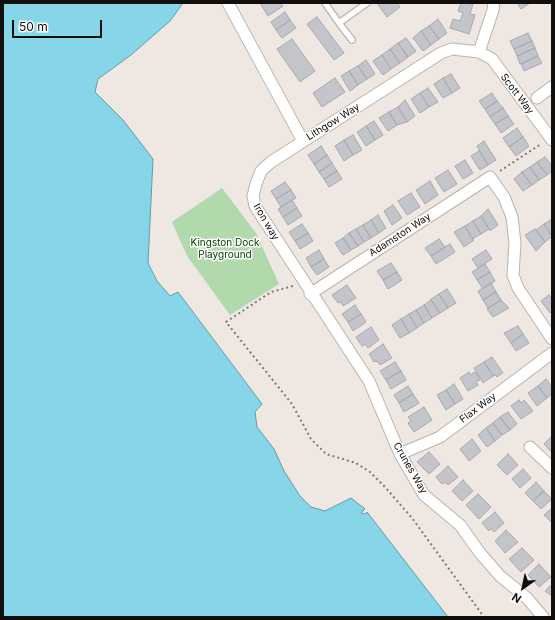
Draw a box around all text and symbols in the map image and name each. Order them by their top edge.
scale bar [14,12,104,38]
text: 50 m [19,19,48,34]
street label: Scott Way [498,71,536,117]
street label: Lithgow Way [304,101,362,143]
street label: Iron way [251,202,281,242]
street label: Adamston Way [367,211,433,259]
park label: Kingston Dock Playground [191,237,259,260]
street label: Flax Way [457,390,499,426]
street label: Crunes Way [390,440,430,496]
north arrow [503,568,543,608]
text: N [509,590,524,606]

